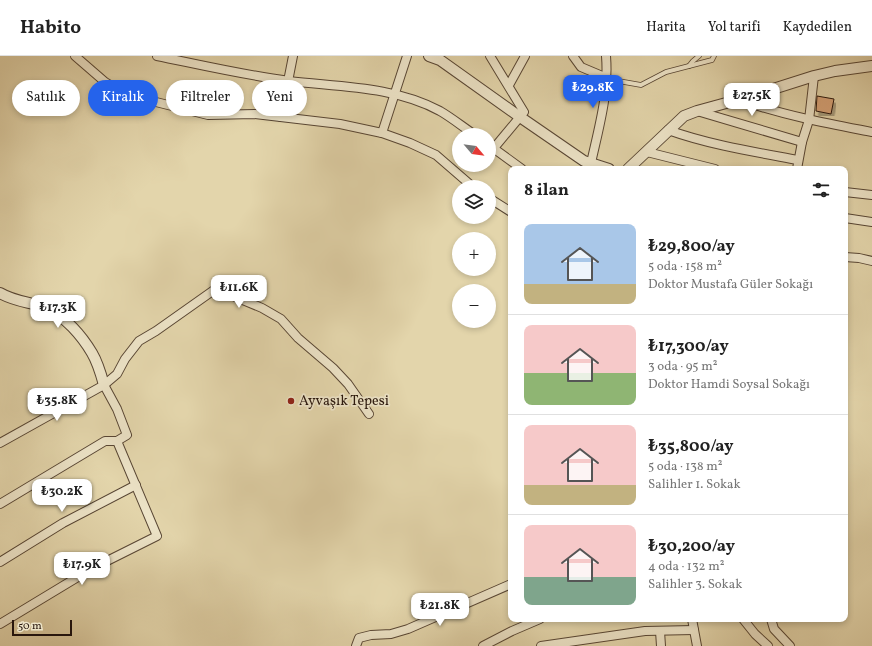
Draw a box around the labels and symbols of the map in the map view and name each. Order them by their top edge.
pin: ₺29.8K [560,75,626,109]
pin: ₺27.5K [719,83,785,117]
north arrow [452,128,496,172]
pin: ₺11.6K [206,275,272,309]
pin: ₺17.3K [25,295,91,329]
pin: ₺35.8K [24,388,90,422]
place label: Ayvaşık Tepesi [299,392,389,411]
marker: Ayvaşık Tepesi [286,396,296,406]
pin: ₺30.2K [29,479,95,513]
pin: ₺17.9K [49,552,115,586]
pin: ₺21.8K [407,593,473,627]
scale bar [12,618,72,637]

